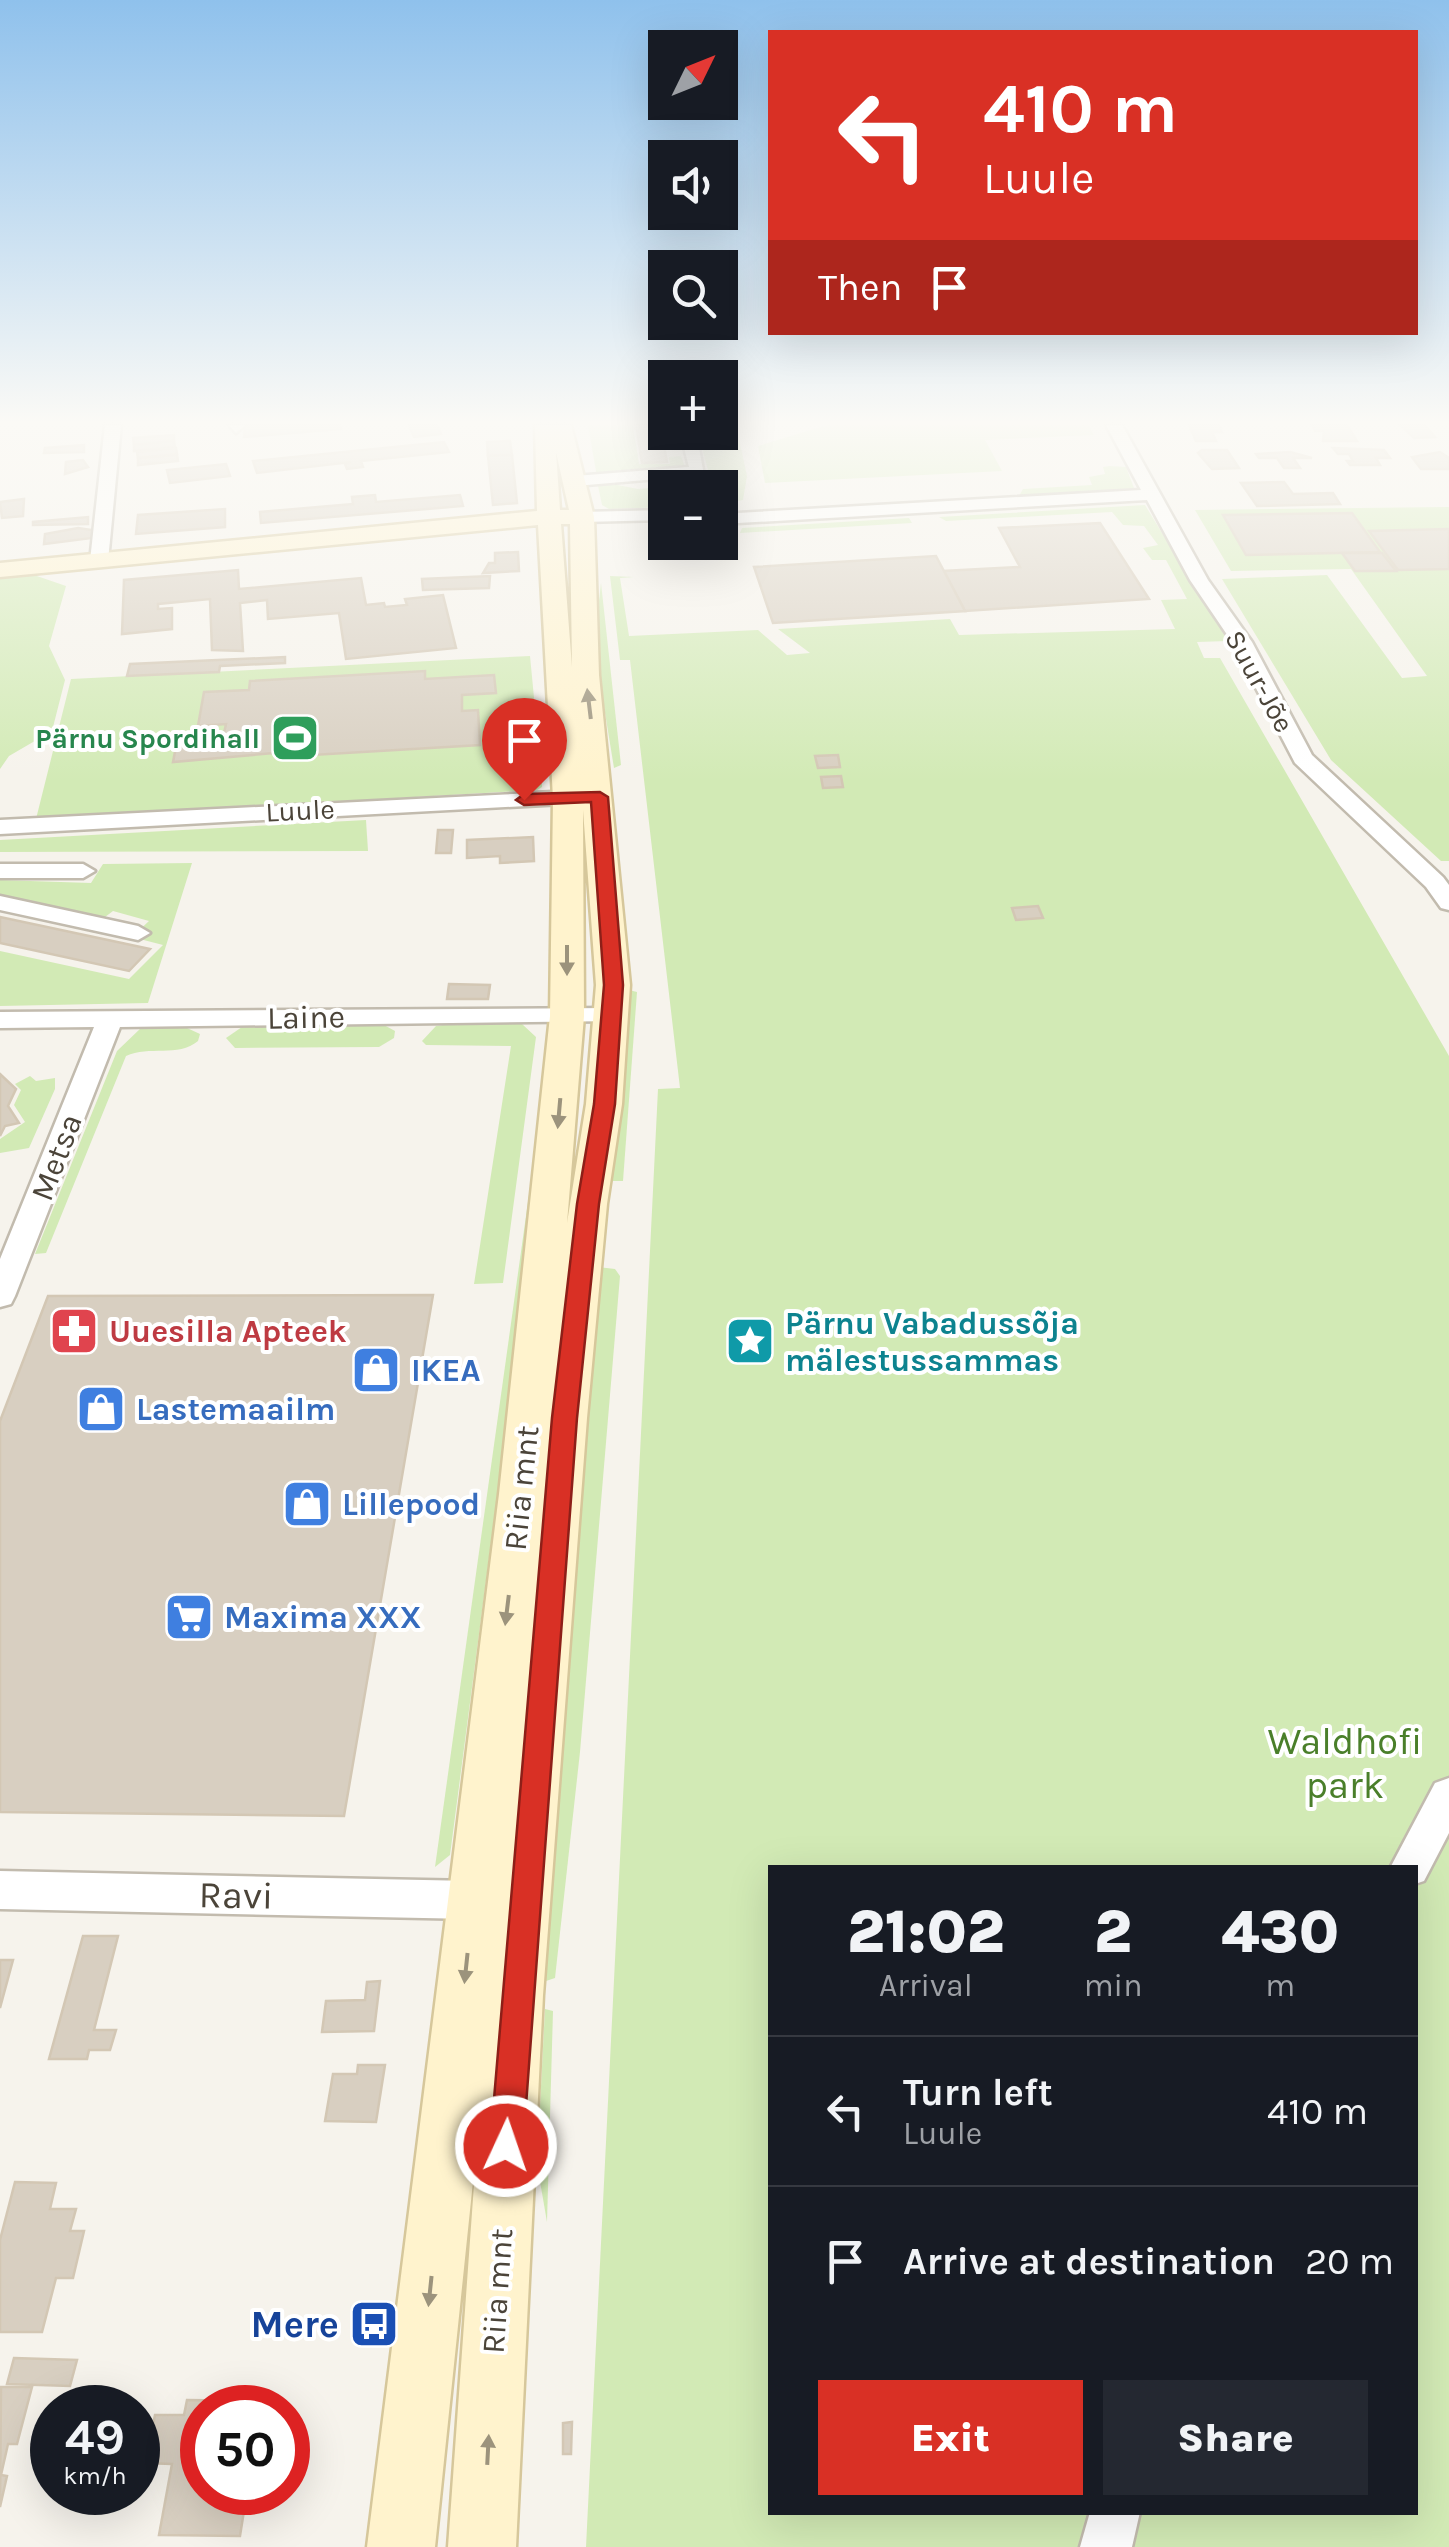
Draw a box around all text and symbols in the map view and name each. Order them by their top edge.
north arrow [648,30,738,120]
map controls [648,30,738,560]
text: 410 m [983,68,1178,150]
icon: left [818,70,948,200]
button: sound [648,140,738,230]
text: Luule [983,152,1094,204]
button: search [648,250,738,340]
icon: arrive [922,260,977,315]
text: Then [818,265,902,310]
button: + [648,360,738,450]
button: − [648,470,738,560]
street label: Suur-Jõe [1218,624,1301,738]
one-way arrow [581,688,597,719]
pin [482,698,567,801]
sports icon: Pärnu Spordihall [269,712,321,764]
icon: arrive [497,713,552,768]
place label: Pärnu Spordihall [35,722,260,755]
street label: Luule [265,792,335,829]
one-way arrow [559,945,575,977]
street label: Laine [267,998,345,1037]
one-way arrow [550,1097,566,1129]
street label: Metsa [23,1109,90,1206]
pharmacy icon: Uuesilla Apteek [48,1305,100,1357]
place label: Pärnu Vabadussõja mälestussammas [785,1305,1079,1379]
place label: Uuesilla Apteek [109,1313,347,1350]
place icon: Pärnu Vabadussõja mälestussammas [724,1315,776,1367]
shop icon: IKEA [350,1344,402,1396]
place label: IKEA [411,1352,480,1389]
shop icon: Lastemaailm [75,1383,127,1435]
place label: Lastemaailm [136,1391,335,1428]
street label: Riia mnt [497,1424,546,1552]
shop icon: Lillepood [281,1478,333,1530]
place label: Lillepood [342,1486,480,1523]
supermarket icon: Maxima XXX [163,1591,215,1643]
one-way arrow [499,1595,515,1626]
place label: Maxima XXX [224,1599,422,1636]
park label: Waldhofi park [1268,1719,1422,1808]
street label: Ravi [198,1872,274,1919]
text: 21:02 [847,1897,1005,1967]
text: 2 [1094,1897,1132,1967]
text: 430 [1221,1897,1339,1967]
one-way arrow [457,1952,473,1984]
text: Arrival [879,1967,973,2004]
text: min [1084,1967,1142,2004]
text: m [1265,1967,1295,2004]
text: Turn left [903,2070,1053,2115]
icon: left [818,2084,873,2139]
text: 410 m [1267,2089,1368,2134]
position arrow [454,2094,558,2198]
text: Luule [903,2115,982,2152]
street label: Riia mnt [475,2227,520,2355]
icon: arrive [818,2234,873,2289]
text: Arrive at destination [903,2239,1275,2284]
text: 20 m [1305,2239,1394,2284]
one-way arrow [422,2275,438,2307]
bus stop icon: Mere [348,2298,400,2350]
place label: Mere [251,2302,339,2347]
button: Exit [818,2380,1083,2495]
button: Share [1103,2380,1368,2495]
speed limit sign: 50 [180,2385,310,2515]
text: 49 [65,2408,125,2467]
one-way arrow [480,2433,496,2465]
text: km/h [63,2461,127,2490]

